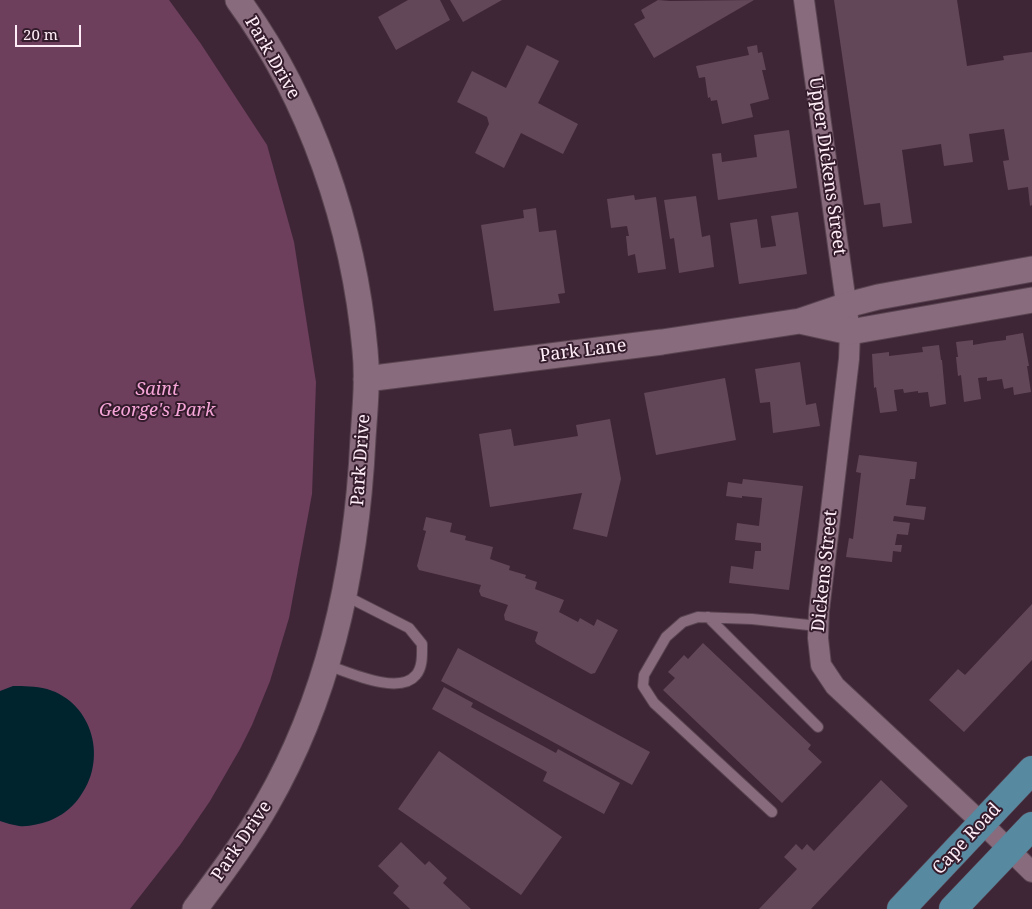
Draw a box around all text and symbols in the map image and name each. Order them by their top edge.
street label: Park Drive [240,13,304,103]
scale bar [18,15,84,47]
text: 20 m [23,24,58,44]
street label: Upper Dickens Street [804,75,850,257]
street label: Park Lane [538,335,628,367]
park label: Saint George's Park [99,379,215,422]
street label: Park Drive [347,413,375,507]
street label: Dickens Street [808,509,842,633]
street label: Park Drive [207,797,277,885]
street label: Cape Road [928,799,1006,879]

